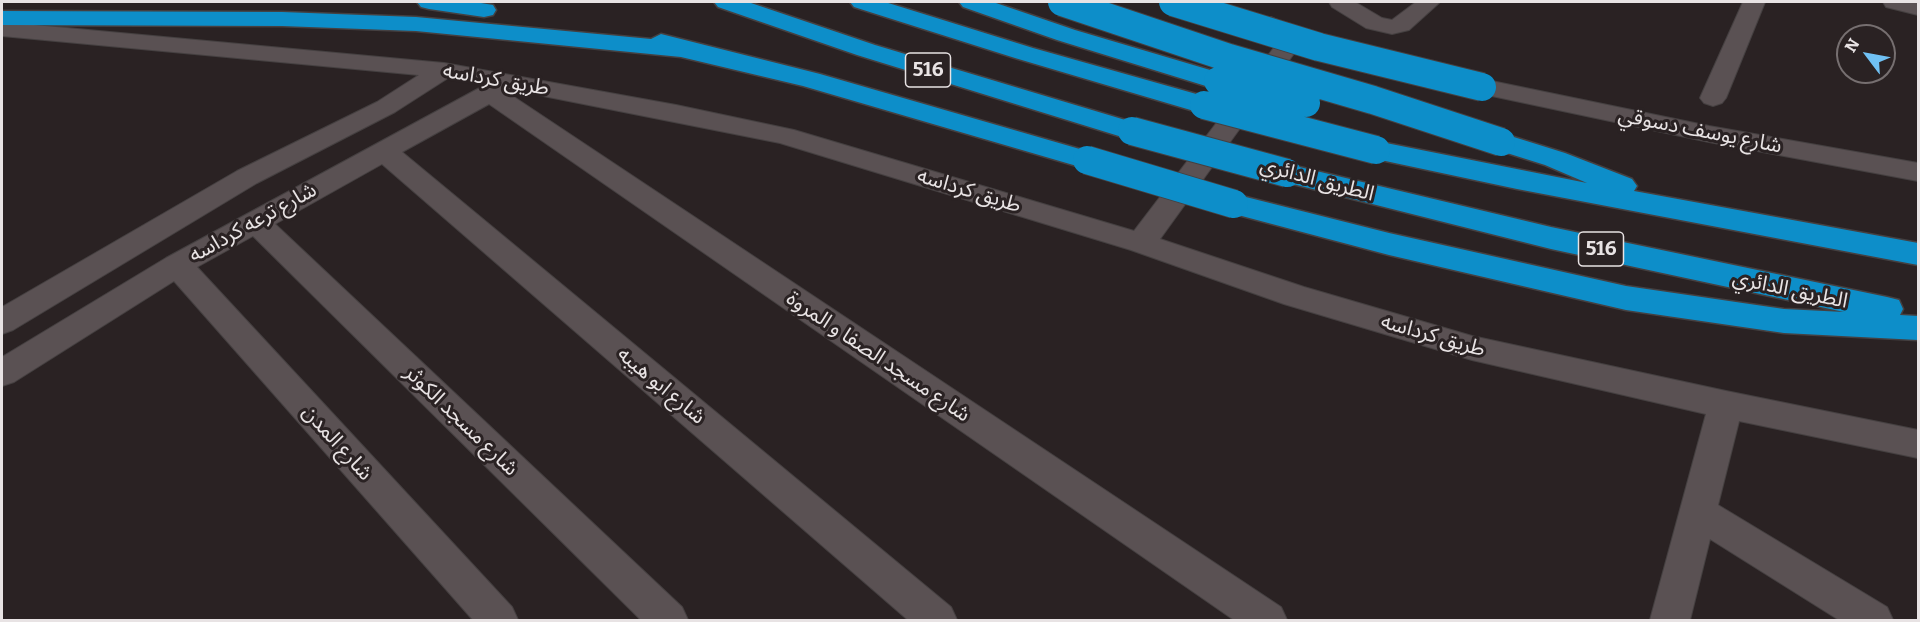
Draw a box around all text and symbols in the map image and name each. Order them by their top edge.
north arrow [1836,24,1896,84]
text: N [1841,35,1863,56]
road number: 516 [906,53,950,87]
street label: طريق كرداسه [441,58,551,102]
street label: شارع يوسف دسوقي [1616,103,1784,159]
street label: الطريق الدائري [1257,153,1377,207]
street label: طريق كرداسه [914,163,1024,219]
street label: شارع ترعه كرداسه [185,178,321,268]
road number: 516 [1578,232,1624,266]
street label: الطريق الدائري [1730,266,1850,314]
street label: شارع مسجد الصفا و المروة [781,286,975,428]
street label: طريق كرداسه [1378,309,1488,363]
street label: شارع ابو هيبه [612,342,710,430]
street label: شارع مسجد الكوثر [399,360,523,482]
street label: شارع المدن [296,400,378,486]

